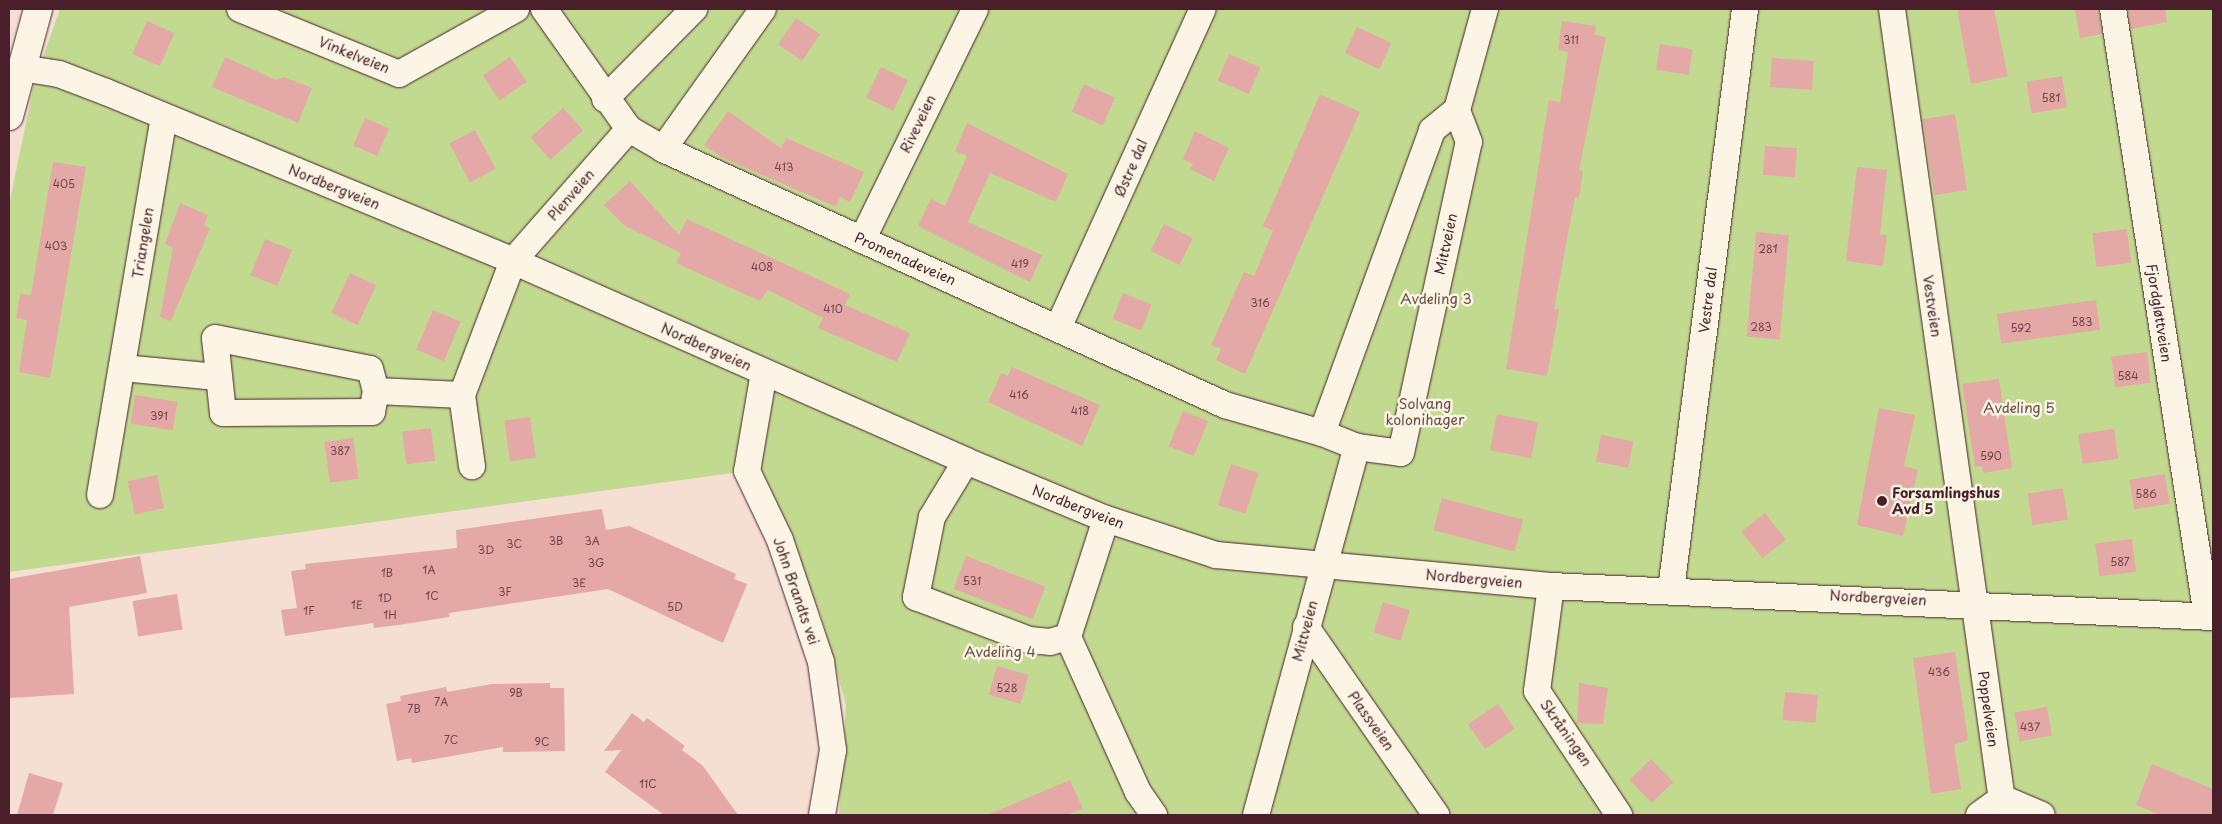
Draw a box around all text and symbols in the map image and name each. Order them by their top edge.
street label: Vinkelveien [316,33,392,77]
house number: 311 [1563,33,1579,47]
house number: 581 [2042,91,2060,105]
street label: Riveveien [897,92,939,156]
street label: Østre dal [1111,136,1151,200]
house number: 413 [774,160,794,174]
street label: Nordbergveien [286,161,382,213]
street label: Plenveien [544,166,598,224]
house number: 405 [53,177,75,191]
street label: Triangelen [129,206,157,280]
street label: Mittveien [1431,212,1461,276]
street label: Promenadeveien [852,229,958,289]
house number: 403 [45,239,67,253]
house number: 281 [1758,242,1778,256]
house number: 419 [1011,257,1029,271]
house number: 408 [751,260,773,274]
street label: Fjordgløttveien [2143,263,2175,363]
street label: Vestre dal [1696,265,1720,335]
street label: Vestveien [1919,274,1945,338]
park label: Avdeling 3 [1401,291,1471,307]
house number: 316 [1250,296,1270,310]
house number: 410 [823,302,843,316]
house number: 583 [2071,315,2093,329]
street label: Nordbergveien [658,320,754,374]
house number: 283 [1750,320,1772,334]
house number: 592 [2010,321,2032,335]
house number: 584 [2117,369,2139,383]
house number: 416 [1009,388,1029,402]
park label: Solvang kolonihager [1386,396,1464,428]
park label: Avdeling 5 [1984,400,2054,416]
house number: 418 [1071,404,1089,418]
house number: 391 [150,409,168,423]
house number: 387 [330,444,350,458]
house number: 590 [1980,449,2002,463]
street label: Nordbergveien [1029,482,1127,532]
place label: Forsamlingshus Avd 5 [1892,485,2000,518]
house number: 586 [2135,487,2157,501]
marker: Forsamlingshus Avd 5 [1876,495,1888,507]
house number: 3B [549,534,563,548]
house number: 3A [584,534,600,548]
street label: John Brandts vei [770,534,822,648]
house number: 3C [506,537,522,551]
house number: 3D [478,543,494,557]
house number: 587 [2110,555,2130,569]
house number: 3G [588,556,604,570]
house number: 1A [423,563,435,577]
house number: 1B [381,566,393,580]
street label: Nordbergveien [1425,566,1523,592]
house number: 531 [963,574,981,588]
house number: 3E [572,576,586,590]
house number: 3F [498,585,512,599]
street label: Nordbergveien [1829,587,1927,609]
house number: 1C [425,589,439,603]
house number: 1D [378,591,392,605]
house number: 1E [351,598,363,612]
street label: Mittveien [1289,599,1321,663]
house number: 5D [667,600,683,614]
house number: 1F [303,604,315,618]
house number: 1H [383,608,397,622]
park label: Avdeling 4 [965,644,1035,660]
house number: 436 [1928,665,1950,679]
street label: Poppelveien [1974,670,2002,748]
house number: 528 [996,681,1018,695]
house number: 9B [509,686,523,700]
street label: Plassveien [1344,688,1398,754]
house number: 7A [434,695,448,709]
street label: Skråningen [1537,696,1595,770]
house number: 7B [407,702,421,716]
house number: 437 [2020,720,2040,734]
house number: 7C [444,733,458,747]
house number: 9C [535,735,549,749]
house number: 11C [639,777,657,791]

